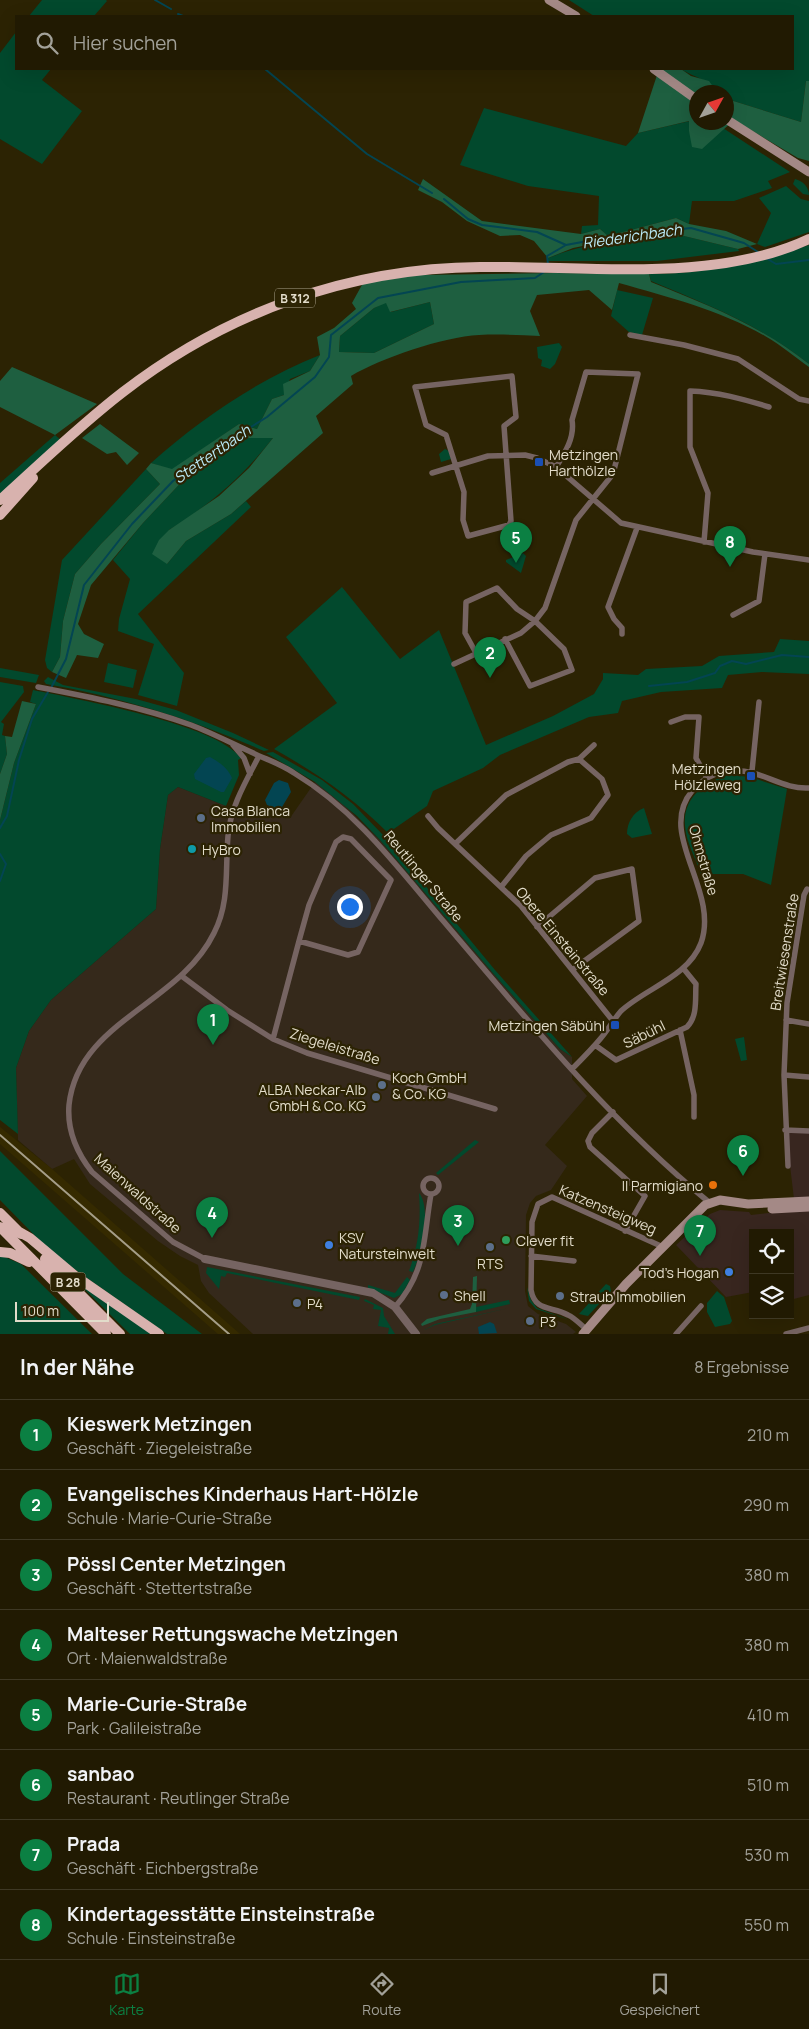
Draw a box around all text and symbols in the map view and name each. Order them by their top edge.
search box [15,15,794,70]
icon: search [33,29,61,57]
text: Hier suchen [73,30,177,56]
north arrow [689,85,734,130]
water label: Riederichbach [581,218,684,253]
road number: B 312 [275,288,315,308]
water label: Stettertbach [169,419,256,488]
place label: Metzingen Harthölzle [549,445,618,480]
marker: Metzingen Harthölzle [533,456,545,468]
pin: 5 [500,522,532,563]
pin: 8 [714,526,746,567]
pin: 2 [474,637,506,678]
place label: Metzingen Hölzleweg [672,759,741,794]
marker: Metzingen Hölzleweg [745,770,757,782]
place label: Casa Blanca Immobilien [211,801,290,836]
marker: Casa Blanca Immobilien [195,812,207,824]
street label: Ohmstraße [685,823,723,897]
street label: Reutlinger Straße [380,826,468,926]
place label: HyBro [202,840,241,859]
marker: HyBro [186,843,198,855]
street label: Obere Einsteinstraße [512,883,614,999]
street label: Breitwiesenstraße [765,892,803,1012]
your location [337,894,363,920]
pin: 1 [197,1004,229,1045]
place label: Metzingen Säbühl [488,1016,605,1035]
street label: Säbühl [620,1016,668,1052]
marker: Metzingen Säbühl [609,1019,621,1031]
street label: Ziegeleistraße [288,1023,382,1069]
place label: Koch GmbH & Co. KG [392,1068,467,1103]
marker: Koch GmbH & Co. KG [376,1079,388,1091]
place label: ALBA Neckar-Alb GmbH & Co. KG [258,1080,366,1115]
marker: ALBA Neckar-Alb GmbH & Co. KG [370,1091,382,1103]
pin: 6 [727,1135,759,1176]
street label: Maienwaldstraße [90,1149,186,1237]
place label: Il Parmigiano [622,1176,703,1195]
marker: Il Parmigiano [707,1179,719,1191]
street label: Katzensteigweg [556,1180,660,1238]
pin: 4 [196,1197,228,1238]
pin: 3 [442,1205,474,1246]
pin: 7 [684,1215,716,1256]
place label: KSV Natursteinwelt [339,1228,435,1263]
map controls [749,1229,794,1319]
button: locate [749,1229,794,1274]
place label: Clever fit [516,1231,574,1250]
marker: Clever fit [500,1234,512,1246]
marker: KSV Natursteinwelt [323,1239,335,1251]
marker: RTS [484,1241,496,1253]
place label: RTS [477,1254,503,1273]
place label: Tod's Hogan [641,1263,719,1282]
marker: Tod's Hogan [723,1266,735,1278]
road number: B 28 [50,1272,86,1291]
button: layers [749,1274,794,1319]
place label: Shell [454,1286,486,1305]
place label: Straub Immobilien [570,1287,686,1306]
marker: Shell [438,1289,450,1301]
marker: Straub Immobilien [554,1290,566,1302]
place label: P4 [307,1294,323,1313]
marker: P4 [291,1297,303,1309]
scale bar [15,1299,109,1322]
text: 100 m [22,1301,59,1320]
place label: P3 [540,1312,556,1331]
marker: P3 [524,1315,536,1327]
text: In der Nähe [20,1353,134,1381]
text: 8 Ergebnisse [694,1356,789,1378]
text: Kieswerk Metzingen [67,1411,252,1437]
text: 1 [32,1424,40,1446]
text: 210 m [747,1424,789,1446]
text: Geschäft · Ziegeleistraße [67,1437,252,1459]
text: Evangelisches Kinderhaus Hart-Hölzle [67,1481,418,1507]
text: 2 [31,1494,41,1516]
text: 290 m [743,1494,789,1516]
text: Schule · Marie-Curie-Straße [67,1507,272,1529]
text: Pössl Center Metzingen [67,1551,286,1577]
text: 3 [31,1564,41,1586]
text: 380 m [744,1564,789,1586]
text: Geschäft · Stettertstraße [67,1577,252,1599]
text: Malteser Rettungswache Metzingen [67,1621,398,1647]
text: 4 [31,1634,41,1656]
text: 380 m [744,1634,789,1656]
text: Ort · Maienwaldstraße [67,1647,227,1669]
text: Marie-Curie-Straße [67,1691,247,1717]
text: 5 [31,1704,41,1726]
text: 410 m [747,1704,789,1726]
text: Park · Galileistraße [67,1717,201,1739]
text: sanbao [67,1761,135,1787]
text: 6 [31,1774,41,1796]
text: 510 m [747,1774,789,1796]
text: Restaurant · Reutlinger Straße [67,1787,290,1809]
text: Prada [67,1831,120,1857]
text: 7 [32,1844,40,1866]
text: 530 m [744,1844,789,1866]
text: Geschäft · Eichbergstraße [67,1857,258,1879]
text: Kindertagesstätte Einsteinstraße [67,1901,375,1927]
text: 8 [31,1914,41,1936]
text: 550 m [744,1914,789,1936]
text: Schule · Einsteinstraße [67,1927,235,1949]
tab: Karte [109,1970,144,2019]
tab: Route [362,1970,401,2019]
tab: Gespeichert [620,1970,700,2019]

